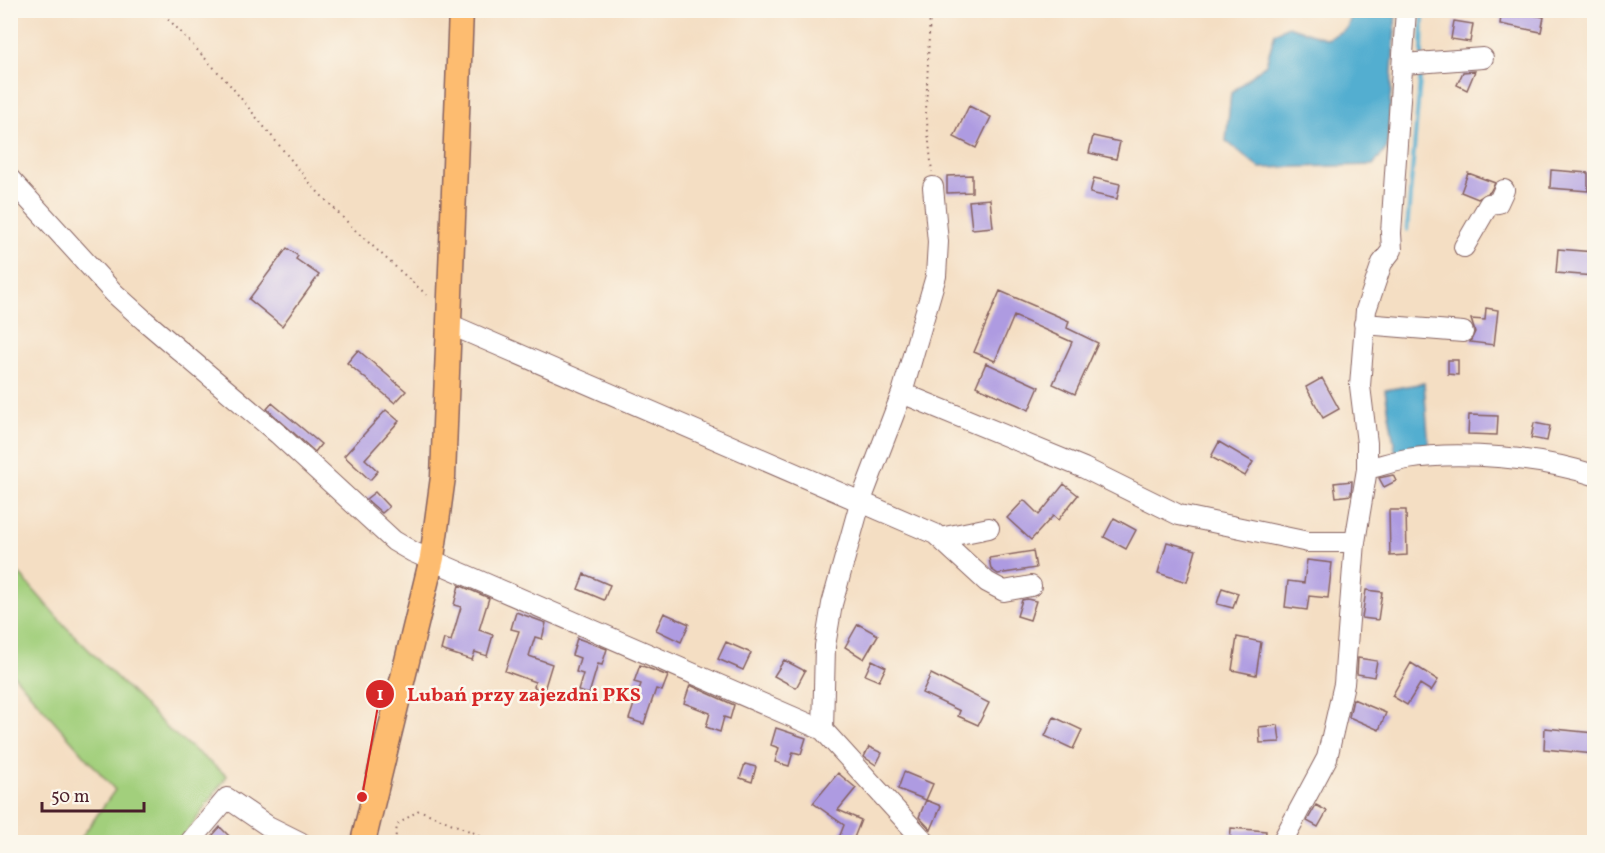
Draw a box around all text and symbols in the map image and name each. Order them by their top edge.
callout: Lubań przy zajezdni PKS [365,675,653,713]
text: Lubań przy zajezdni PKS [407,682,641,710]
text: 1 [376,683,384,708]
scale bar [42,775,144,813]
text: 50 m [51,785,90,810]

